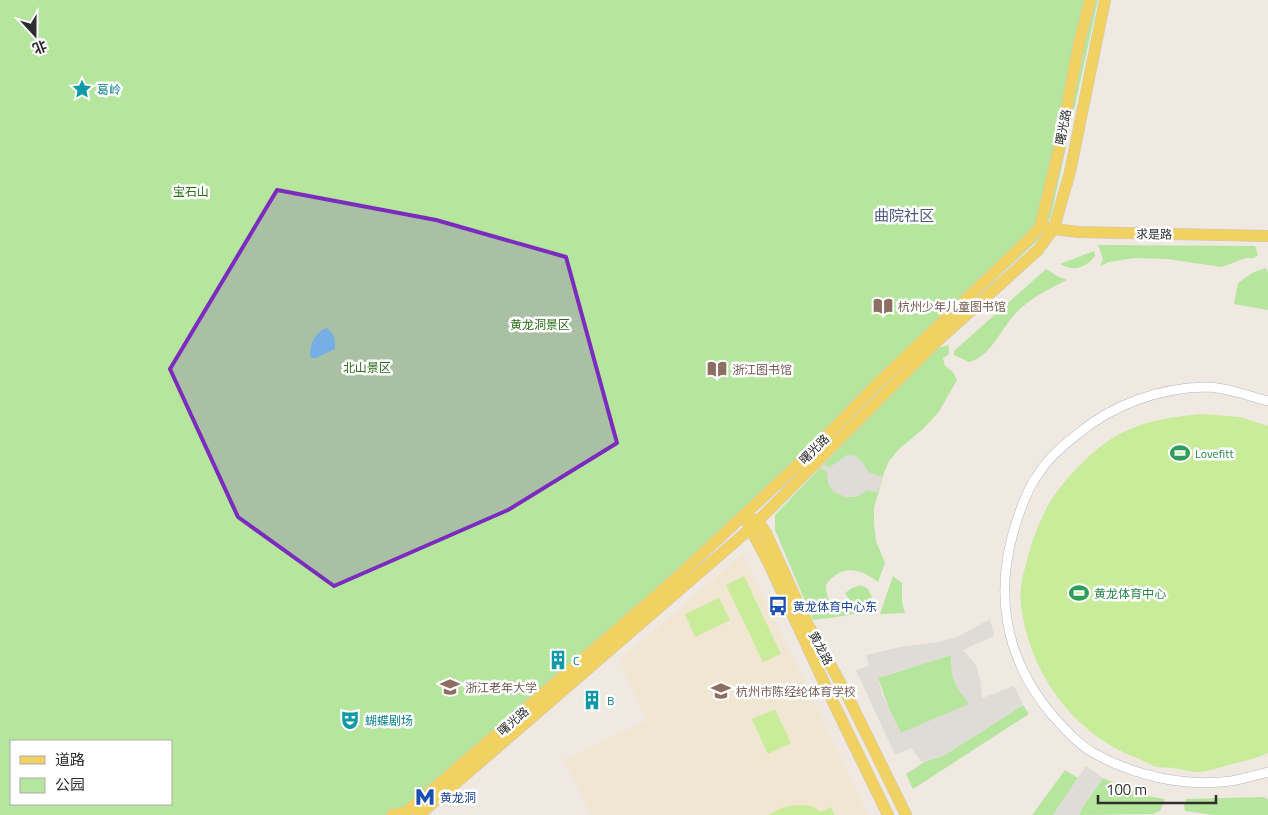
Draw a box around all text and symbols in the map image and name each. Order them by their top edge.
north arrow [10,10,60,60]
text: 北 [30,35,50,60]
place icon: 葛岭 [71,78,93,100]
place label: 葛岭 [97,80,121,99]
street label: 曙光路 [1050,108,1076,146]
park label: 宝石山 [173,182,209,201]
district label: 曲院社区 [874,204,934,227]
street label: 求是路 [1136,224,1172,244]
library icon: 杭州少年儿童图书馆 [872,295,894,317]
place label: 杭州少年儿童图书馆 [898,297,1006,316]
park label: 黄龙洞景区 [510,315,570,334]
park label: 北山景区 [343,358,391,377]
library icon: 浙江图书馆 [706,358,728,380]
place label: 浙江图书馆 [732,360,792,379]
street label: 曙光路 [795,430,833,468]
sports icon: Lovefitt [1169,442,1191,464]
place label: Lovefitt [1195,444,1234,463]
sports icon: 黄龙体育中心 [1068,582,1090,604]
place label: 黄龙体育中心 [1094,584,1166,603]
bus stop icon: 黄龙体育中心东 [767,595,789,617]
place label: 黄龙体育中心东 [793,597,877,616]
street label: 黄龙路 [804,628,838,668]
building icon: C [547,649,569,671]
place label: C [573,651,580,670]
school or university icon: 浙江老年大学 [439,676,461,698]
place label: 浙江老年大学 [465,678,537,697]
school or university icon: 杭州市陈经纶体育学校 [710,680,732,702]
place label: 杭州市陈经纶体育学校 [736,682,856,701]
building icon: B [581,689,603,711]
place label: B [607,691,614,710]
street label: 曙光路 [493,702,533,740]
theatre icon: 蝴蝶剧场 [339,709,361,731]
place label: 蝴蝶剧场 [365,711,413,730]
legend [10,740,172,805]
text: 道路 [55,748,85,771]
scale bar [1098,772,1216,804]
text: 公园 [55,773,85,796]
text: 100 m [1106,778,1147,801]
metro station icon: 黄龙洞 [414,786,436,808]
place label: 黄龙洞 [440,788,476,807]

